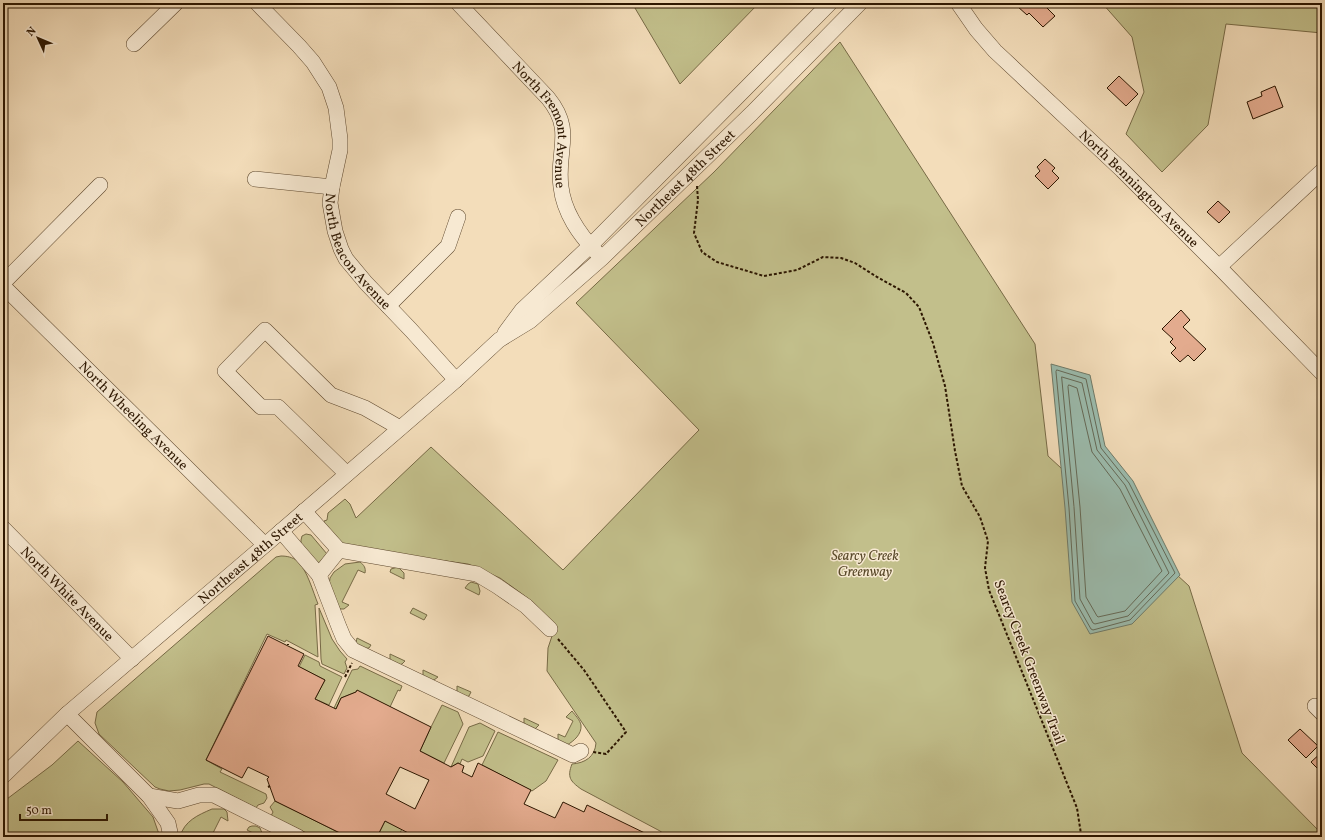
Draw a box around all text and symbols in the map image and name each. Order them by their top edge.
north arrow [18,18,58,58]
text: N [24,24,40,40]
street label: North Fremont Avenue [507,58,571,190]
street label: Northeast 48th Street [632,126,740,232]
street label: North Bennington Avenue [1074,126,1203,253]
street label: North Beacon Avenue [319,192,395,315]
street label: North Wheeling Avenue [74,358,192,475]
street label: Northeast 48th Street [195,508,308,609]
street label: North White Avenue [16,543,118,646]
park label: Searcy Creek Greenway [831,547,899,582]
street label: Searcy Creek Greenway Trail [988,577,1069,748]
scale bar [20,796,107,822]
text: 50 m [26,803,52,819]

